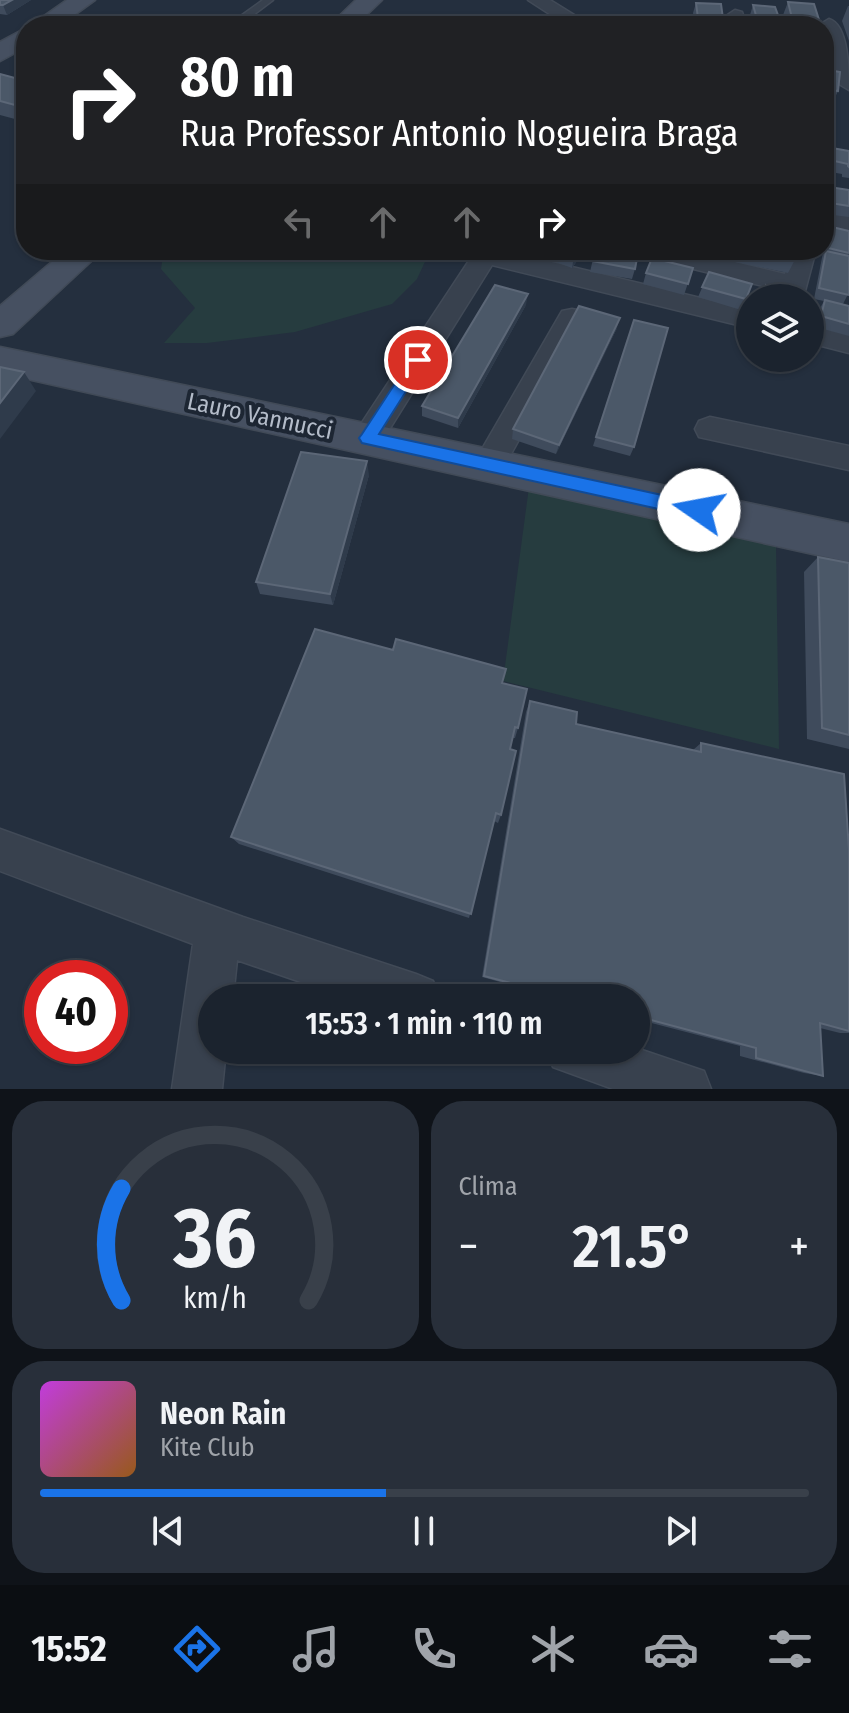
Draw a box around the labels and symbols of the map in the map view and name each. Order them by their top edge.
pin [384,326,452,394]
street label: Lauro Vannucci [185,387,335,445]
position arrow [657,468,741,552]
speed limit sign: 40 [24,960,128,1064]

